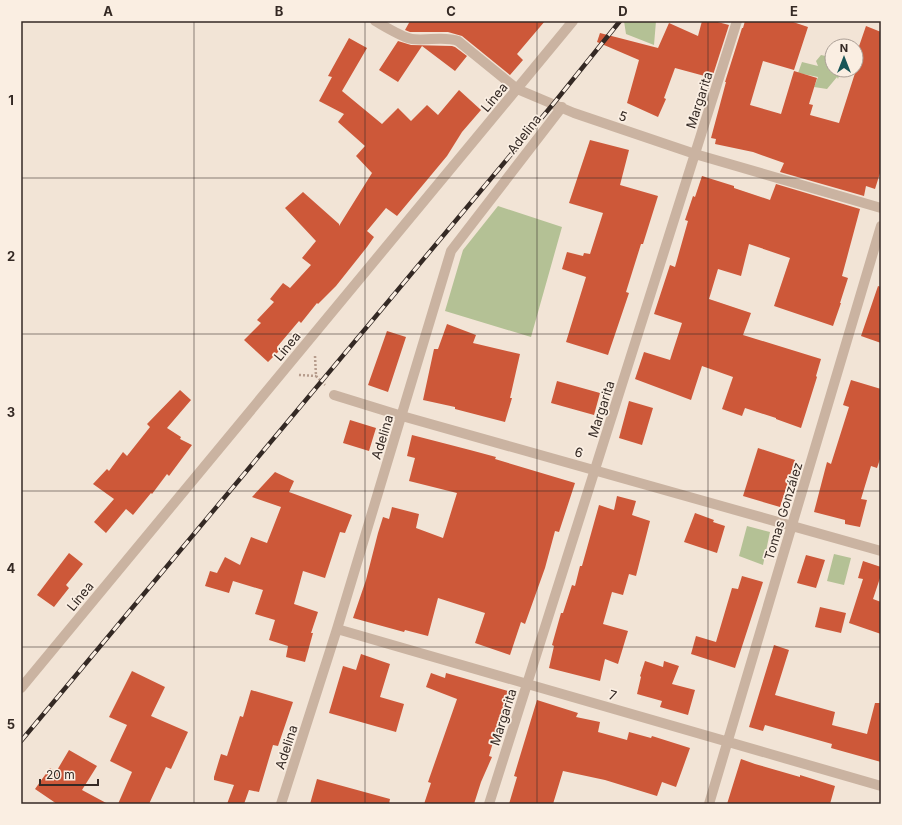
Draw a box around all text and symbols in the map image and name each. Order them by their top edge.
text: A [103,3,113,19]
text: B [275,3,284,19]
text: C [446,3,456,19]
text: D [618,3,628,19]
text: E [790,3,798,19]
north arrow [824,38,864,78]
text: N [840,41,848,55]
street label: Margarita [682,70,716,130]
street label: Línea [477,79,511,115]
text: 1 [8,92,14,108]
street label: 5 [617,107,629,125]
street label: Adelina [504,111,544,157]
text: 2 [7,248,15,264]
street label: Línea [270,328,304,364]
street label: Margarita [584,379,618,439]
text: 3 [7,404,15,420]
street label: Adelina [368,413,396,461]
street label: 6 [573,443,585,461]
street label: Tomas González [760,460,806,562]
text: 4 [7,560,16,576]
street label: Línea [63,578,97,614]
street label: 7 [607,686,619,704]
street label: Margarita [486,687,520,747]
text: 5 [7,716,15,732]
street label: Adelina [271,723,301,771]
scale bar [40,761,98,787]
text: 20 m [46,767,75,782]

